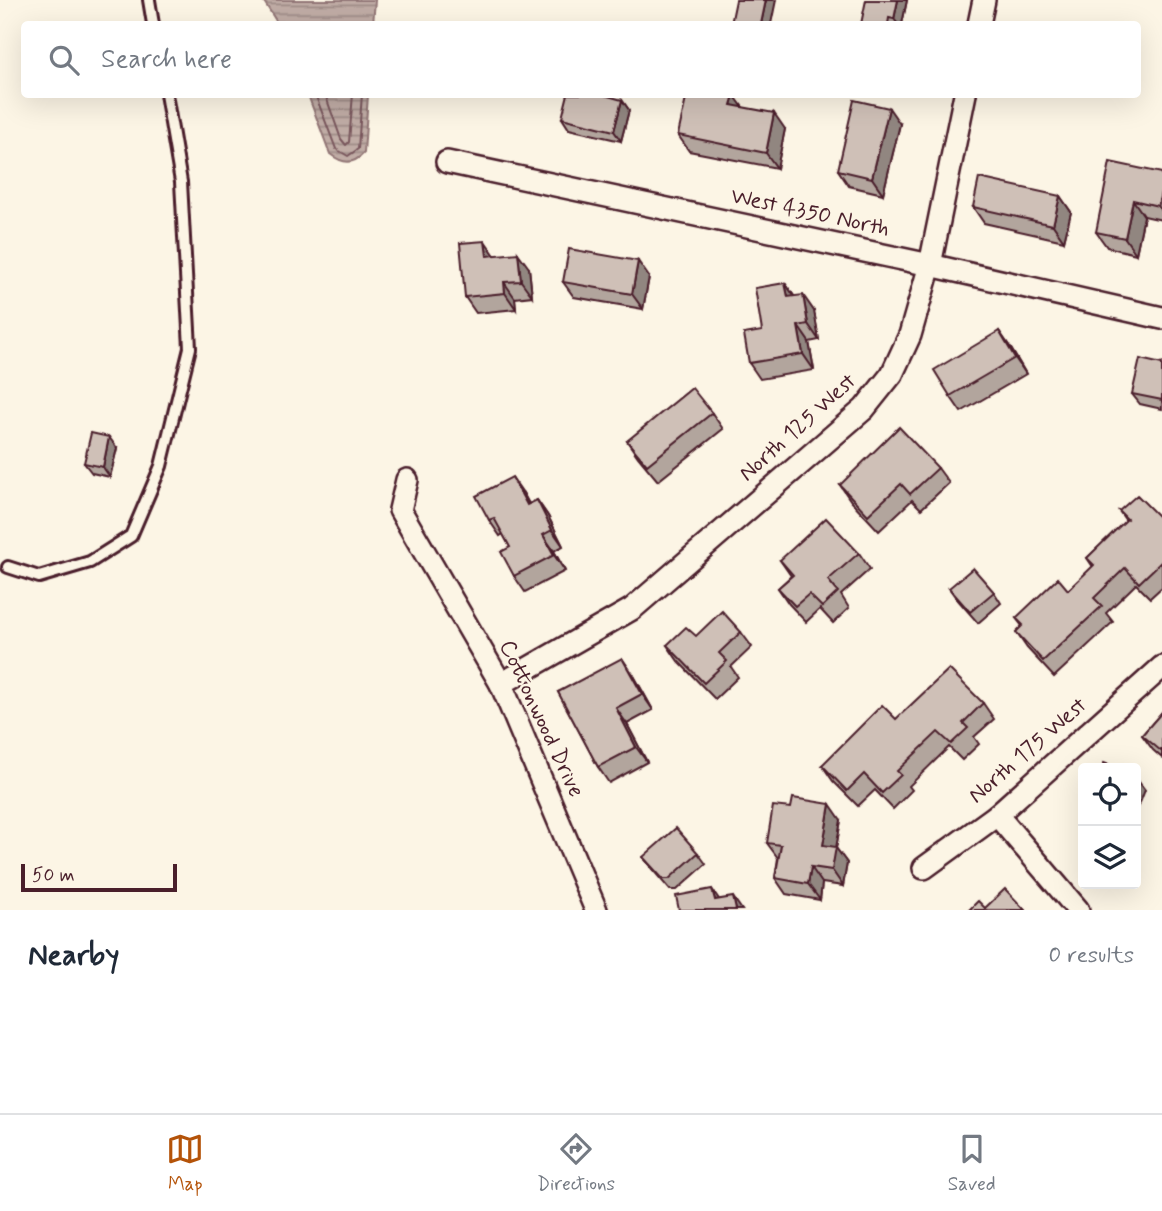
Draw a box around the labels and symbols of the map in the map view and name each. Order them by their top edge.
street label: West 4350 North [728,182,892,244]
street label: North 125 West [733,367,863,489]
street label: Cottonwood Drive [491,635,591,803]
street label: North 175 West [962,691,1094,811]
scale bar [21,861,177,893]

